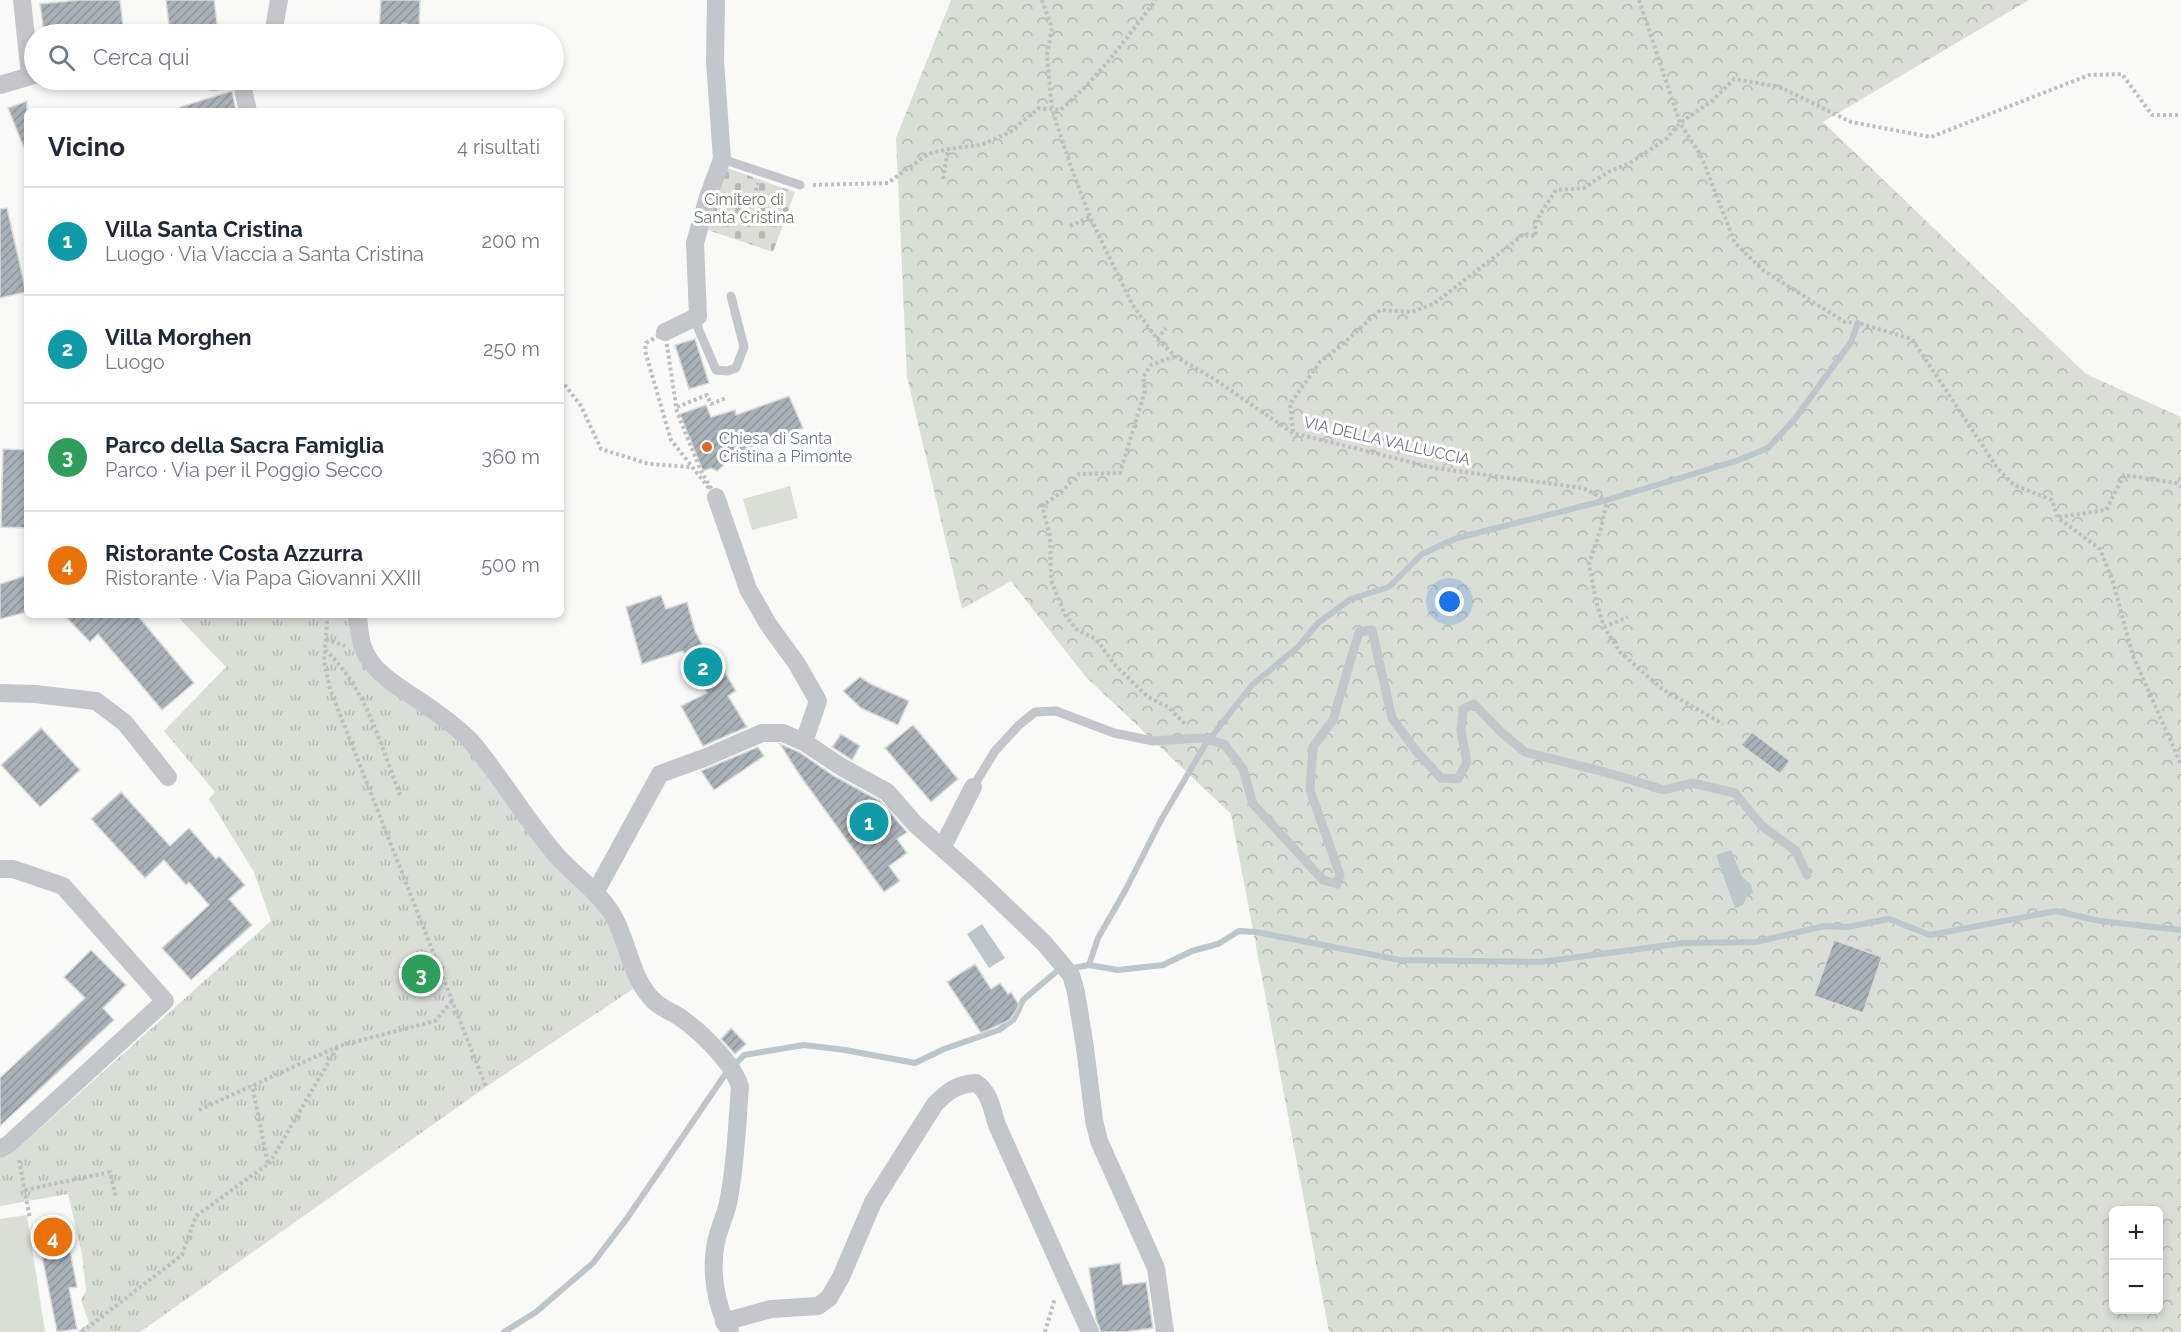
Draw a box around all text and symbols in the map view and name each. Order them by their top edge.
search box [24,24,564,90]
icon: search [45,41,78,74]
text: Cerca qui [93,44,190,70]
text: Vicino [48,132,125,162]
text: 4 risultati [457,135,540,159]
park label: Cimitero di Santa Cristina [694,190,794,227]
text: Villa Santa Cristina [105,216,303,242]
text: 1 [63,229,72,253]
text: 200 m [482,229,540,253]
text: Luogo · Via Viaccia a Santa Cristina [105,242,424,266]
text: Villa Morghen [105,324,252,350]
text: 2 [62,337,73,361]
text: 250 m [483,337,540,361]
text: Luogo [105,350,165,374]
street label: VIA DELLA VALLUCCIA [1302,413,1472,469]
place label: Chiesa di Santa Cristina a Pimonte [719,429,852,466]
text: Parco della Sacra Famiglia [105,432,384,458]
marker: Chiesa di Santa Cristina a Pimonte [700,440,714,454]
text: 3 [62,445,73,469]
text: 360 m [482,445,540,469]
text: Parco · Via per il Poggio Secco [105,458,383,482]
text: Ristorante Costa Azzurra [105,540,363,566]
text: 4 [62,553,73,577]
text: 500 m [481,553,540,577]
text: Ristorante · Via Papa Giovanni XXIII [105,566,421,590]
your location [1435,587,1464,616]
pin: 2 [684,644,722,690]
pin: 1 [850,800,888,844]
pin: 3 [402,952,440,996]
map controls [2109,1206,2163,1314]
button: + [2109,1206,2163,1260]
pin: 4 [34,1214,72,1260]
button: − [2109,1260,2163,1314]

